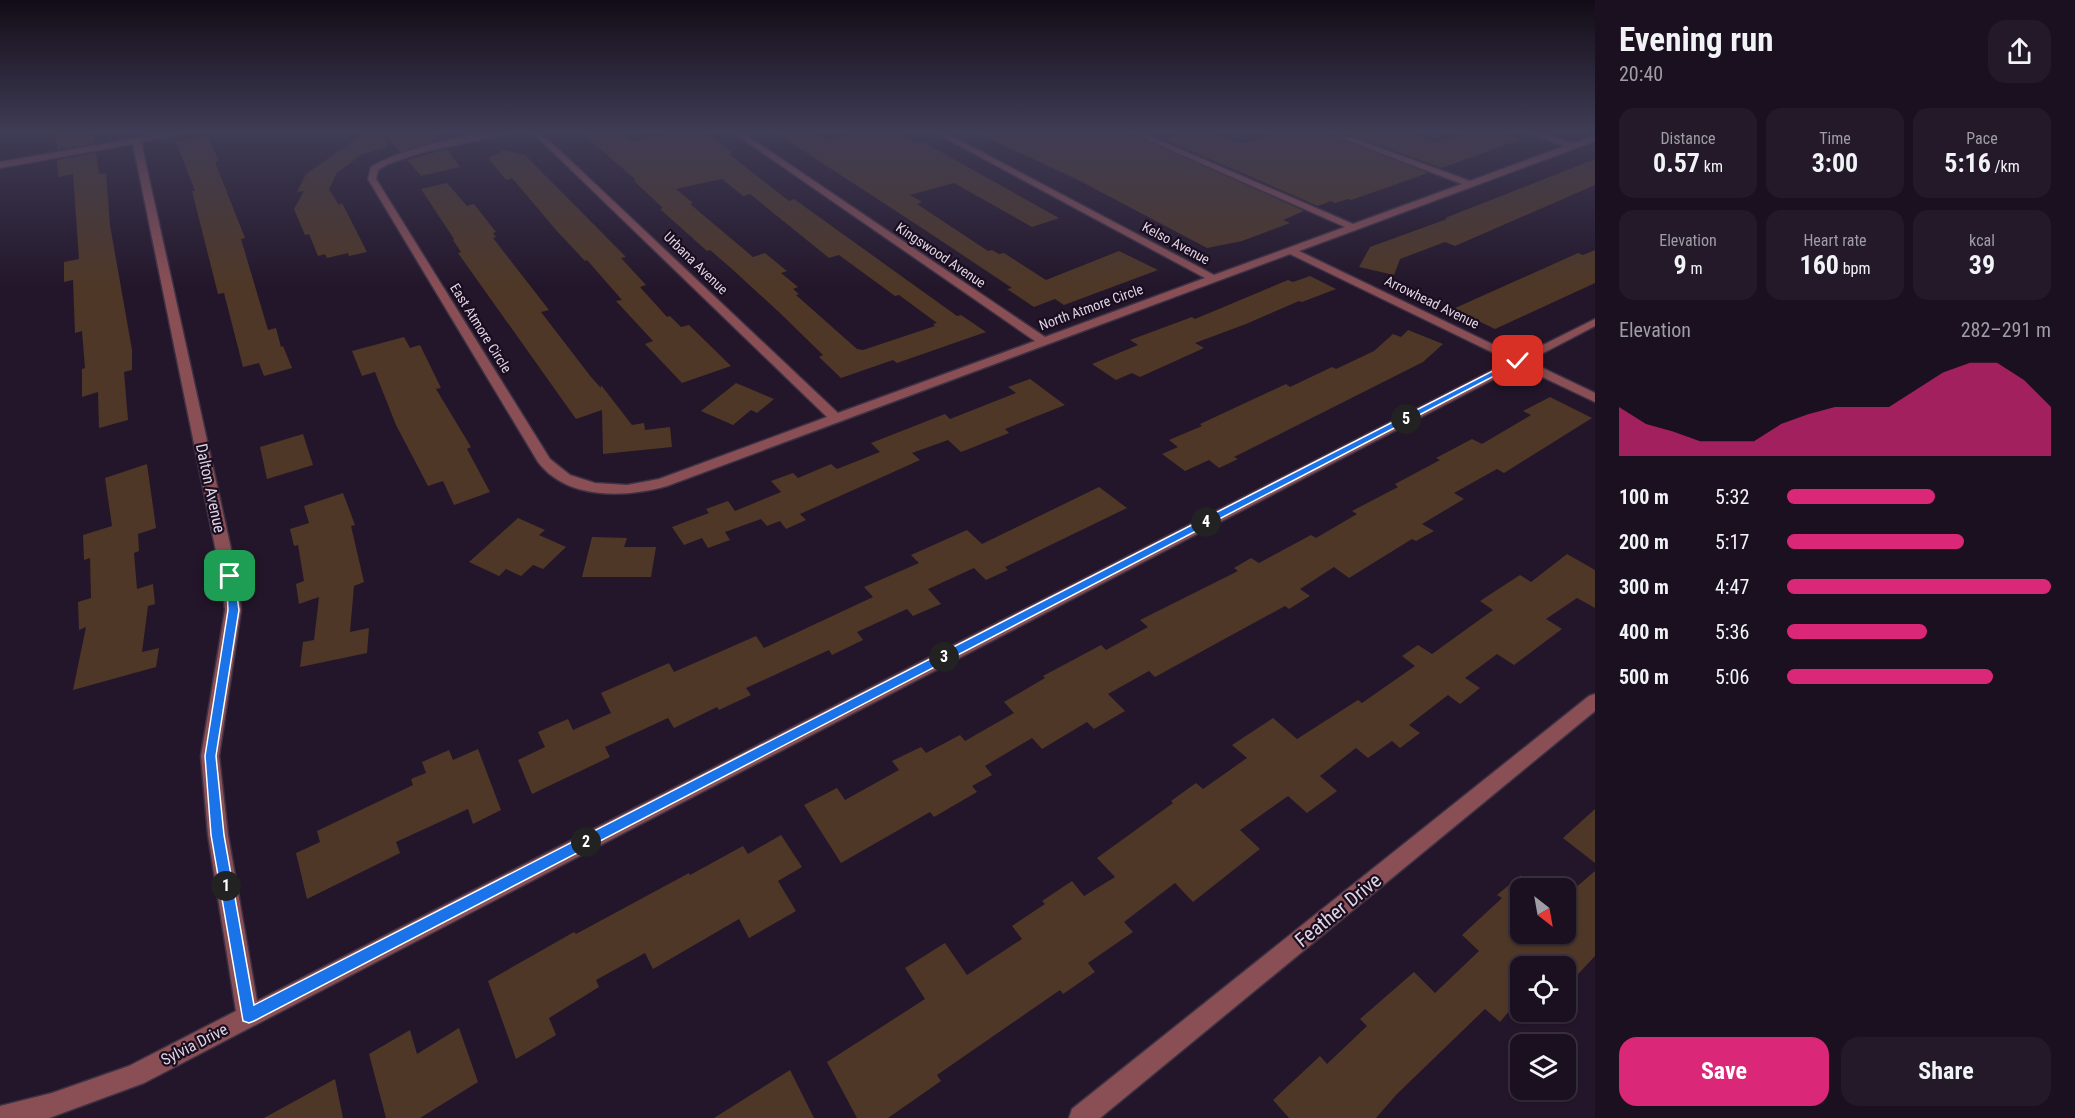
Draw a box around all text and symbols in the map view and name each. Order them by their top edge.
text: Evening run [1619,20,1774,59]
button: share [1988,20,2051,83]
text: 20:40 [1619,62,1663,86]
text: Distance [1660,129,1716,148]
text: Time [1819,129,1851,148]
text: Pace [1966,129,1998,148]
text: 0.57 [1653,148,1700,178]
text: 3:00 [1812,148,1858,178]
text: 5:16 [1944,148,1991,178]
text: km [1700,157,1723,176]
text: /km [1991,157,2020,176]
street label: Kingswood Avenue [893,219,989,291]
street label: Kelso Avenue [1139,219,1213,268]
street label: Urbana Avenue [661,229,732,298]
text: Elevation [1659,231,1717,250]
text: Heart rate [1803,231,1867,250]
text: kcal [1969,231,1995,250]
text: 9 [1674,250,1687,280]
text: 160 [1800,250,1839,280]
text: 39 [1969,250,1995,280]
text: m [1687,259,1702,278]
text: bpm [1839,259,1870,278]
street label: Arrowhead Avenue [1382,272,1482,332]
street label: East Atmore Circle [447,280,515,376]
street label: North Atmore Circle [1037,281,1146,333]
text: Elevation [1619,318,1691,342]
text: 282–291 m [1961,318,2051,342]
pin [1492,335,1543,386]
icon: check [1501,344,1534,377]
pin: 5 [1391,404,1421,434]
text: 5 [1402,409,1410,428]
street label: Dalton Avenue [192,442,229,534]
text: 100 m [1619,485,1669,509]
text: 5:32 [1715,485,1749,509]
pin: 4 [1191,507,1221,537]
text: 4 [1202,512,1210,531]
text: 200 m [1619,530,1669,554]
text: 5:17 [1715,530,1749,554]
pin [204,550,255,601]
icon: arrive [213,559,246,592]
text: 300 m [1619,575,1669,599]
text: 4:47 [1715,575,1749,599]
text: 400 m [1619,620,1669,644]
text: 5:36 [1715,620,1749,644]
pin: 3 [929,642,959,672]
text: 3 [940,647,948,666]
text: 500 m [1619,665,1669,689]
text: 5:06 [1715,665,1749,689]
pin: 2 [571,827,601,857]
text: 2 [582,832,590,851]
street label: Feather Drive [1290,868,1386,952]
pin: 1 [211,871,241,901]
text: 1 [222,876,230,895]
north arrow [1510,878,1576,944]
map controls [1510,878,1576,1100]
button: locate [1510,956,1576,1022]
street label: Sylvia Drive [158,1020,231,1069]
button: layers [1510,1034,1576,1100]
button: Save [1619,1037,1829,1106]
button: Share [1841,1037,2051,1106]

